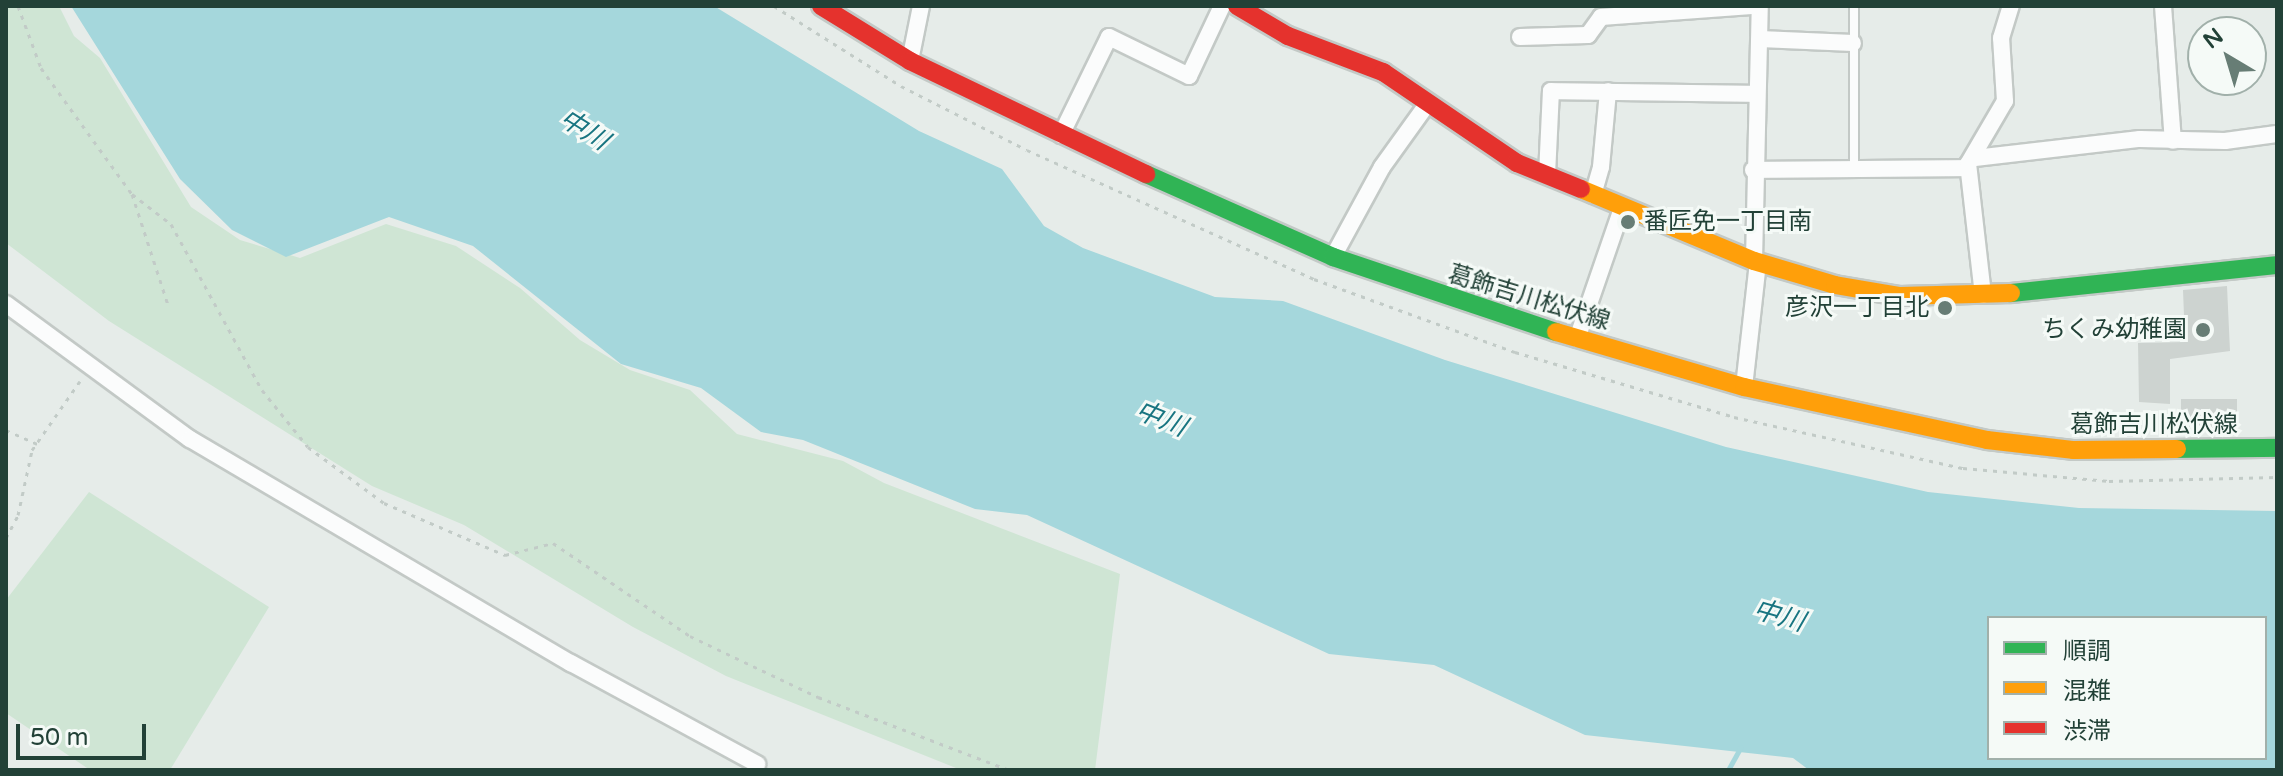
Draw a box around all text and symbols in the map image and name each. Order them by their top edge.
north arrow [2187,16,2267,96]
text: N [2198,23,2228,54]
water label: 中川 [554,103,614,157]
place label: 番匠免一丁目南 [1644,208,1812,236]
marker: 番匠免一丁目南 [1619,213,1637,231]
street label: 葛飾吉川松伏線 [1444,260,1614,336]
place label: 彦沢一丁目北 [1785,294,1929,322]
marker: 彦沢一丁目北 [1936,299,1954,317]
place label: ちくみ幼稚園 [2043,316,2187,344]
marker: ちくみ幼稚園 [2194,321,2212,339]
water label: 中川 [1131,395,1191,443]
street label: 葛飾吉川松伏線 [2070,411,2238,439]
water label: 中川 [1750,594,1808,638]
legend [1987,616,2267,760]
text: 順調 [2063,637,2111,666]
text: 混雑 [2063,677,2111,706]
scale bar [20,708,150,758]
text: 渋滞 [2063,717,2111,746]
text: 50 m [30,723,88,752]

